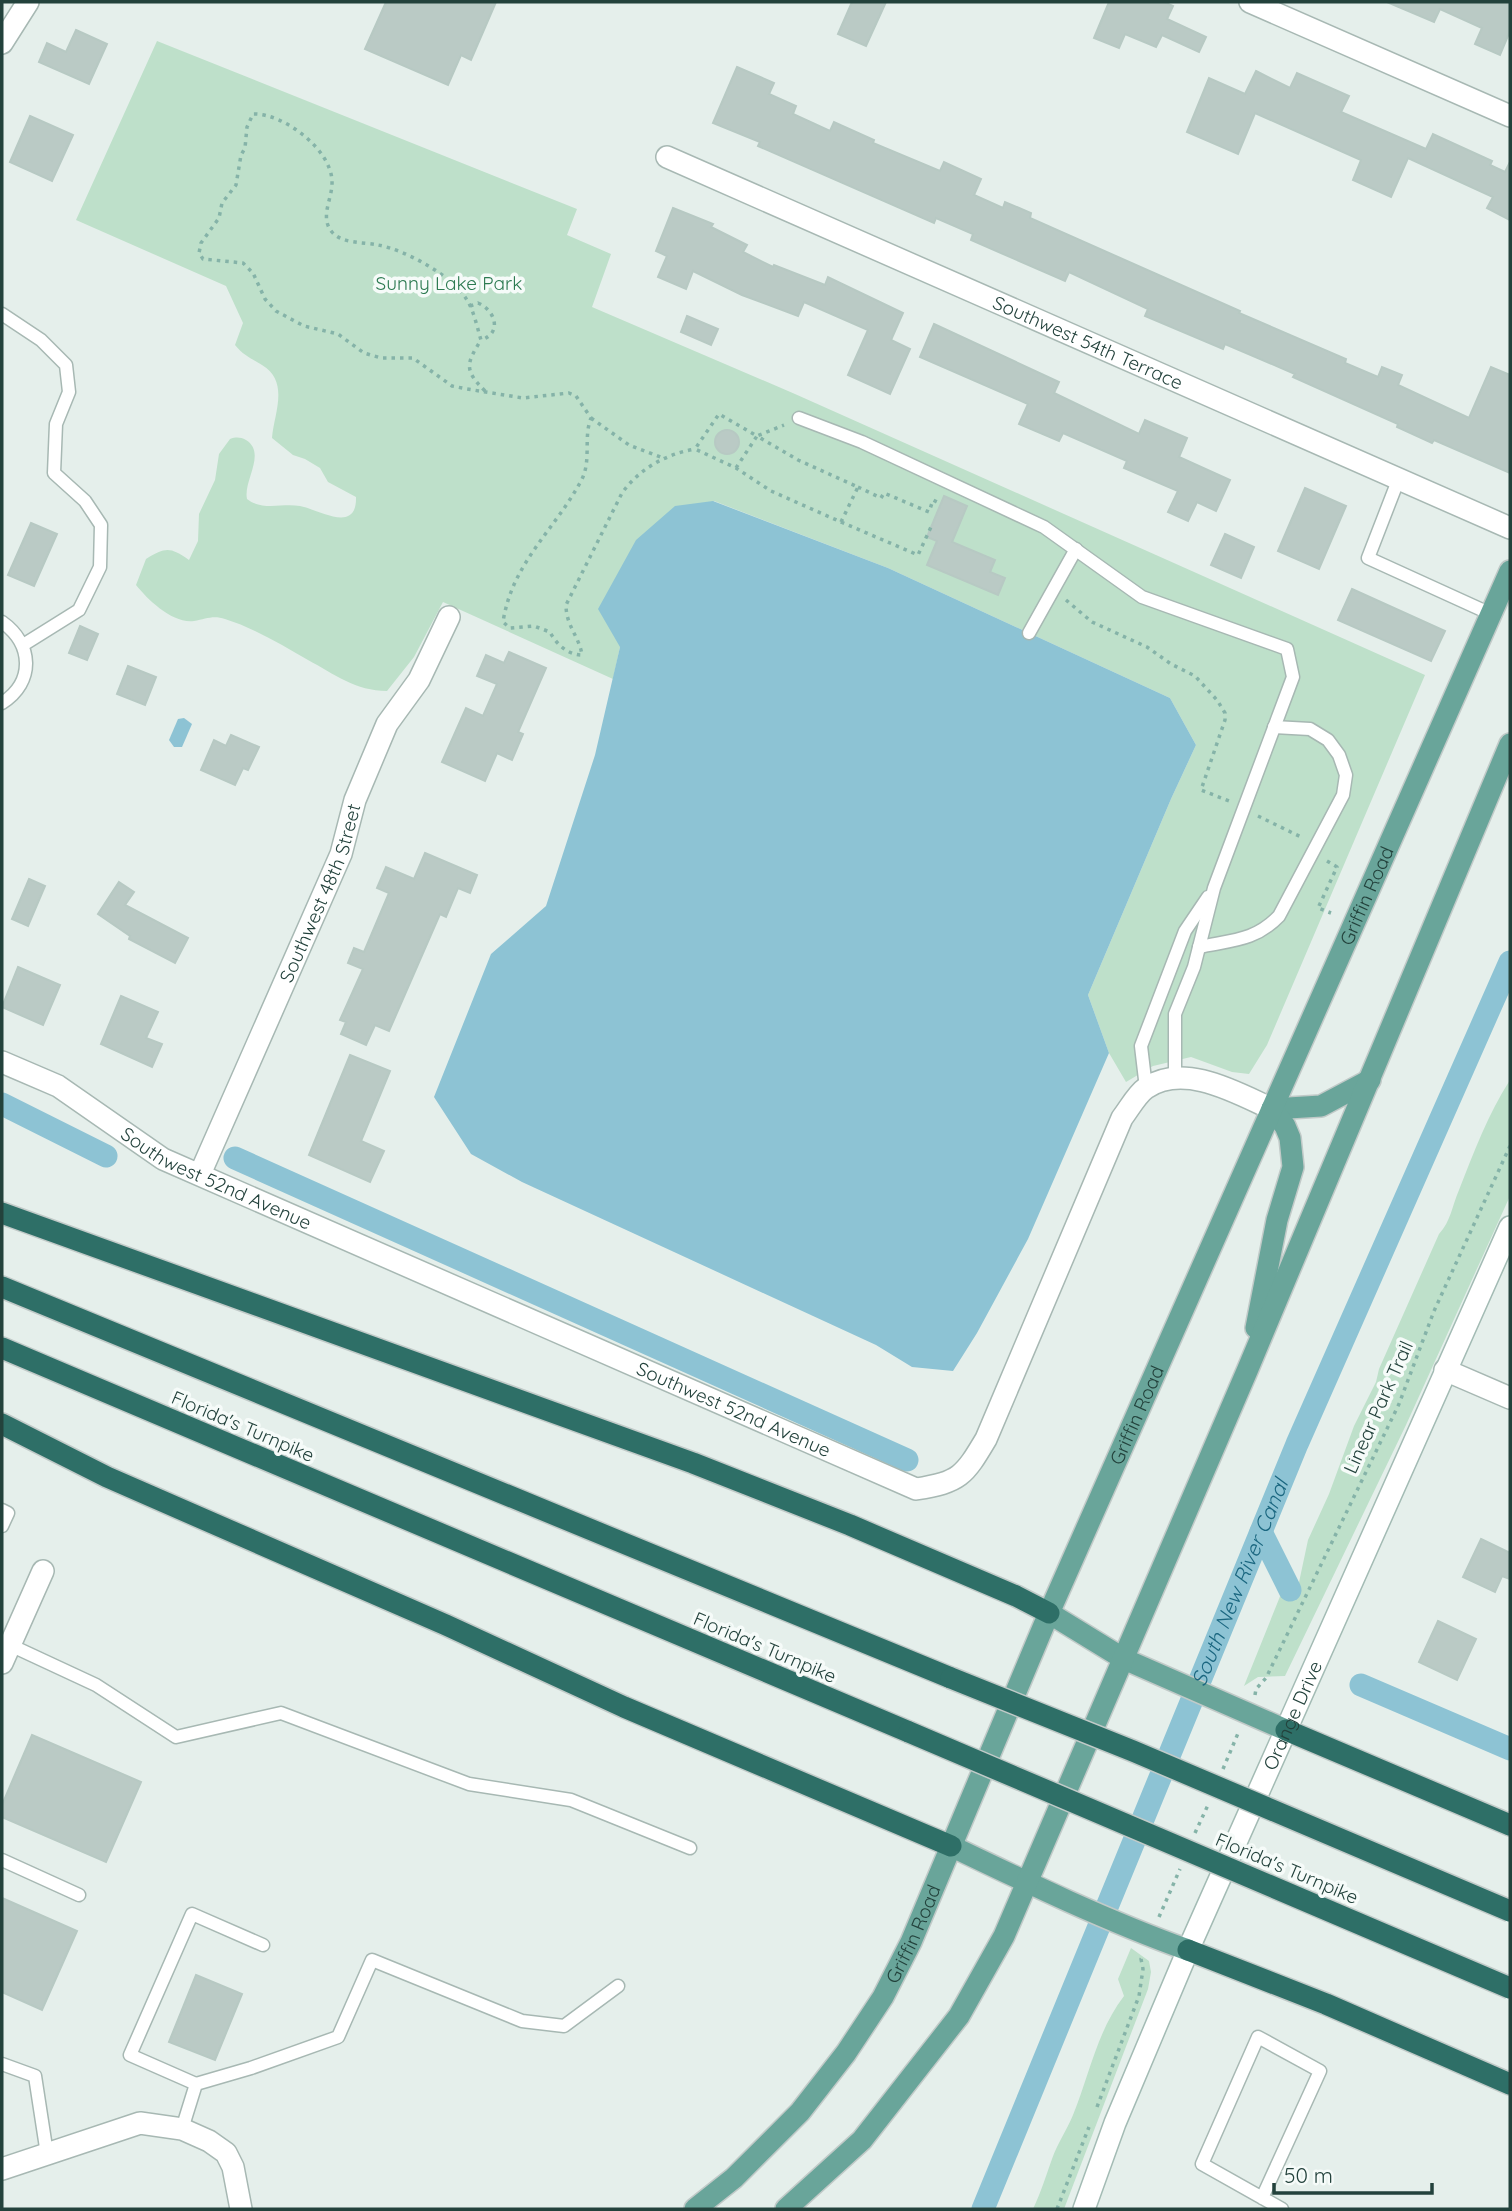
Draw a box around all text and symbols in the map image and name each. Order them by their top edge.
park label: Sunny Lake Park [376,271,522,295]
street label: Southwest 54th Terrace [989,290,1187,395]
street label: Southwest 48th Street [274,801,366,986]
street label: Griffin Road [1334,842,1399,949]
street label: Southwest 52nd Avenue [116,1121,315,1235]
street label: Linear Park Trail [1338,1337,1418,1477]
street label: Southwest 52nd Avenue [633,1356,835,1462]
street label: Griffin Road [1104,1362,1169,1468]
street label: Florida's Turnpike [168,1385,318,1467]
water label: South New River Canal [1185,1473,1294,1690]
street label: Florida's Turnpike [690,1606,840,1688]
street label: Orange Drive [1258,1657,1327,1774]
street label: Florida's Turnpike [1212,1827,1362,1909]
street label: Griffin Road [880,1881,946,1987]
scale bar [1274,2152,1432,2196]
text: 50 m [1284,2162,1333,2188]

